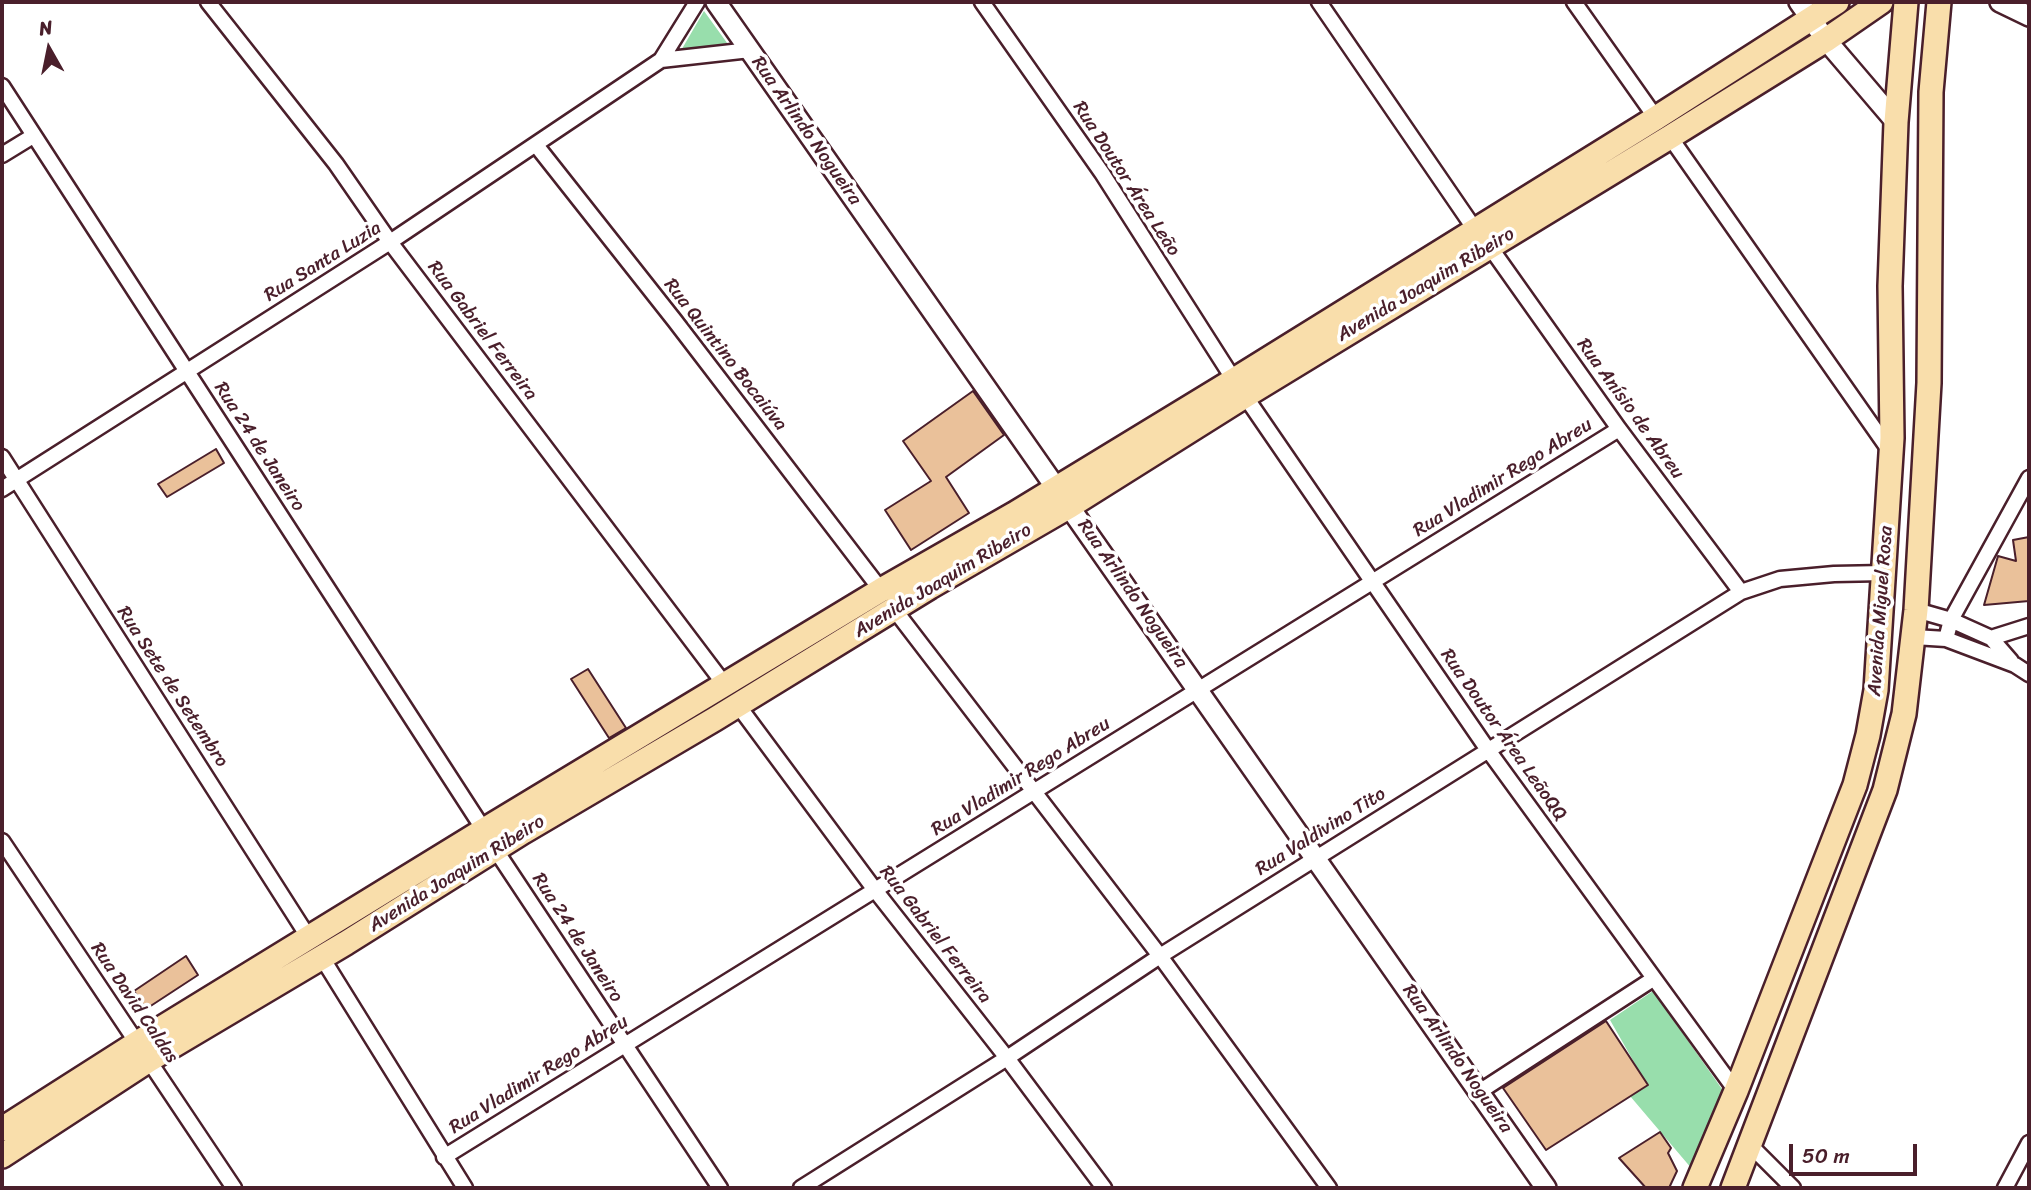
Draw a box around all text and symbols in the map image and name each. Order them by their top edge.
text: N [37,10,55,45]
north arrow [14,14,84,84]
street label: Rua Arlindo Nogueira [746,52,866,210]
street label: Rua Doutor Área Leão [1067,97,1185,261]
street label: Rua Santa Luzia [260,217,386,307]
street label: Avenida Joaquim Ribeiro [1333,223,1519,347]
street label: Rua Gabriel Ferreira [422,257,542,405]
street label: Rua Quintino Bocaiúva [658,274,792,436]
street label: Rua Anísio de Abreu [1571,334,1689,484]
street label: Rua 24 de Janeiro [209,378,309,516]
street label: Rua Vladimir Rego Abreu [1409,414,1597,542]
street label: Rua Arlindo Nogueira [1072,515,1192,673]
street label: Avenida Joaquim Ribeiro [850,519,1036,643]
street label: Avenida Miguel Rosa [1864,525,1898,697]
street label: Rua Sete de Setembro [111,602,233,772]
street label: Rua Doutor Área LeãoQQ [1435,645,1571,825]
street label: Rua Vladimir Rego Abreu [927,713,1115,841]
street label: Rua Valdivino Tito [1252,783,1390,881]
street label: Avenida Joaquim Ribeiro [365,811,549,937]
street label: Rua Gabriel Ferreira [874,862,996,1008]
street label: Rua 24 de Janeiro [527,869,627,1007]
street label: Rua David Caldas [85,938,183,1068]
street label: Rua Arlindo Nogueira [1397,980,1517,1138]
street label: Rua Vladimir Rego Abreu [445,1011,633,1139]
scale bar [1793,1130,1921,1174]
text: 50 m [1802,1137,1850,1175]

